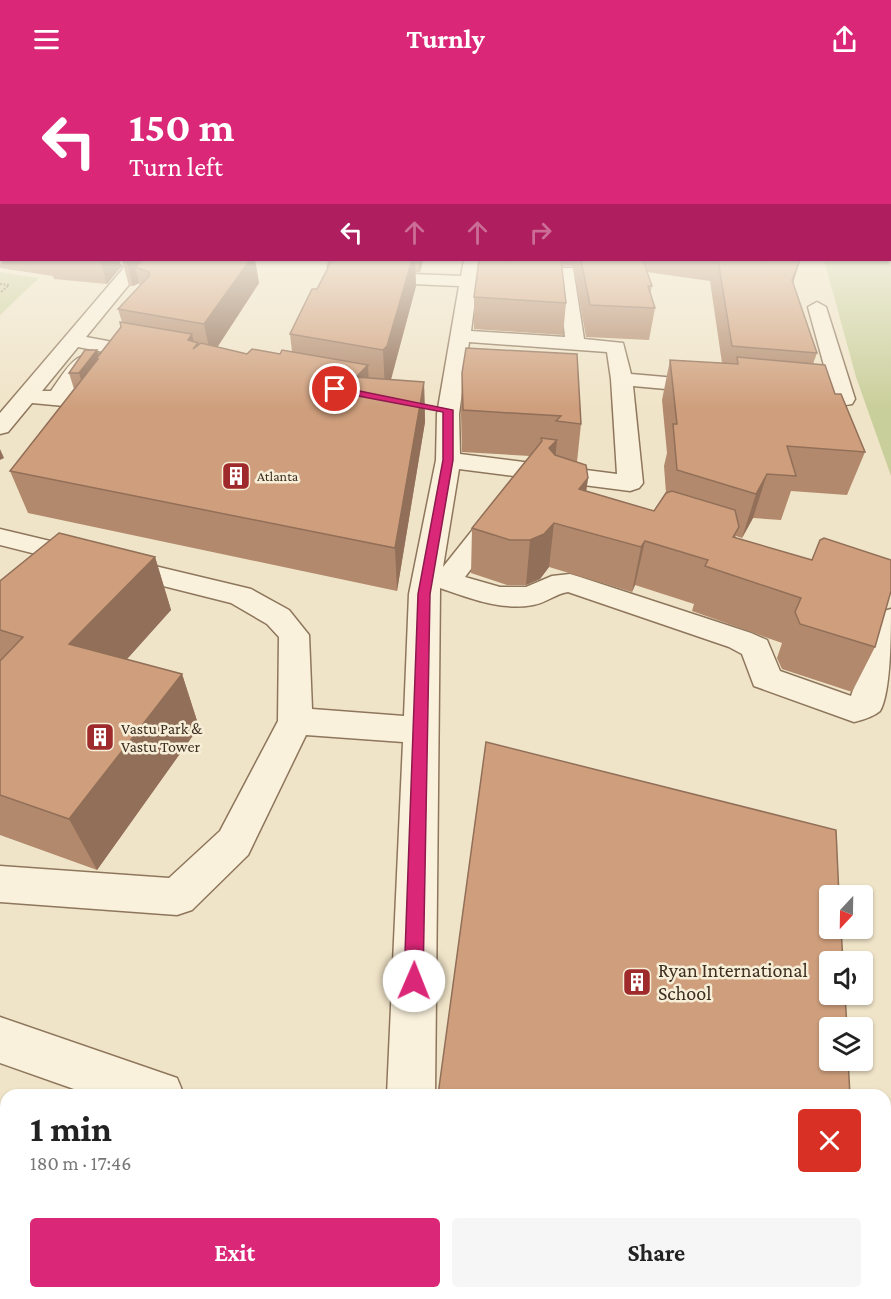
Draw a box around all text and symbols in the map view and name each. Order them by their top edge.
icon: menu [30,23,63,56]
icon: share [828,23,861,56]
text: Turnly [406,24,485,54]
icon: left [30,102,108,180]
text: 150 m [129,103,234,150]
text: Turn left [129,152,223,182]
icon: left [335,216,368,249]
icon: ahead [398,216,431,249]
icon: ahead [461,216,494,249]
icon: right [524,216,557,249]
pin [309,363,360,414]
icon: arrive [318,372,351,405]
building icon: Atlanta [220,460,252,492]
place label: Atlanta [257,468,299,484]
place label: Vastu Park & Vastu Tower [121,720,203,755]
building icon: Vastu Park & Vastu Tower [84,721,116,753]
north arrow [819,885,873,939]
map controls [819,885,873,1071]
position arrow [382,949,446,1013]
button: sound [819,951,873,1005]
place label: Ryan International School [658,959,808,1004]
building icon: Ryan International School [621,966,653,998]
button: layers [819,1017,873,1071]
text: 1 min [30,1109,112,1149]
button: close [798,1109,861,1172]
text: 180 m · 17:46 [30,1152,131,1174]
button: Exit [30,1218,440,1287]
button: Share [452,1218,861,1287]

